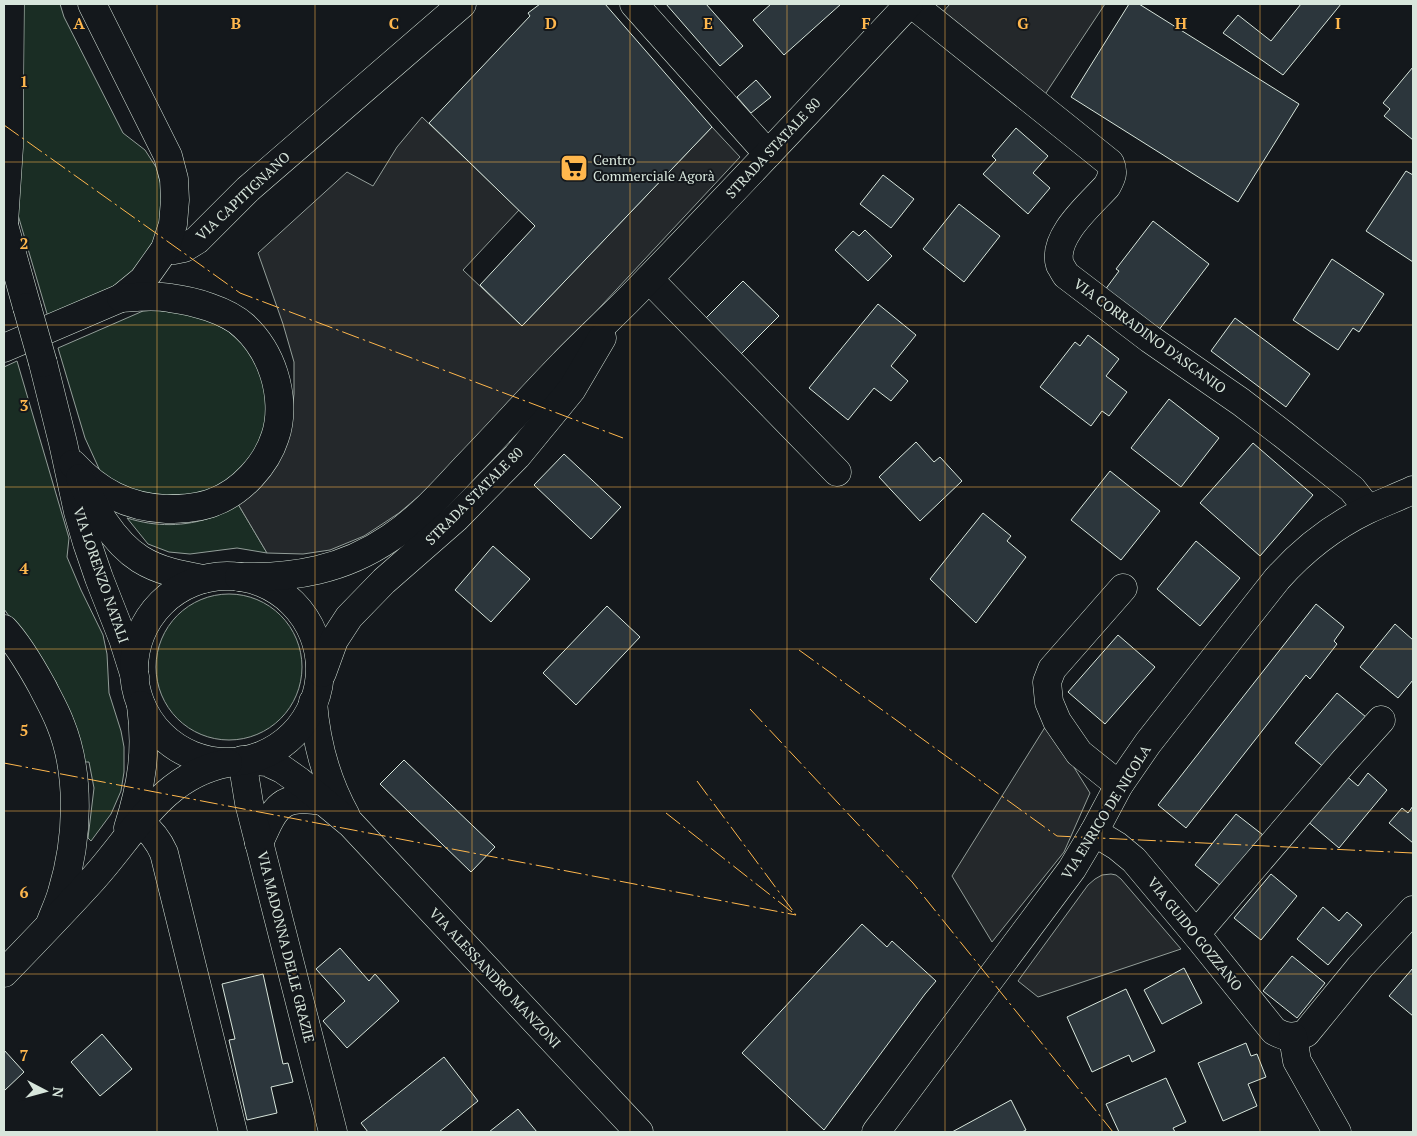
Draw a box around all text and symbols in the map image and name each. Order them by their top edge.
text: A [73,12,85,34]
text: B [231,12,241,34]
text: C [389,12,399,34]
text: D [545,12,557,34]
text: E [703,12,713,34]
text: F [861,12,871,34]
text: G [1017,12,1029,34]
text: H [1175,12,1187,34]
text: I [1335,12,1341,34]
text: 1 [19,70,29,92]
street label: STRADA STATALE 80 [721,93,824,202]
street label: VIA CAPITIGNANO [191,147,294,244]
place label: Centro Commerciale Agorà [593,150,715,185]
supermarket icon: Centro Commerciale Agorà [559,153,589,183]
text: 2 [19,232,29,254]
street label: VIA CORRADINO D'ASCANIO [1070,274,1230,397]
text: 3 [19,394,29,416]
street label: STRADA STATALE 80 [421,443,527,549]
street label: VIA LORENZO NATALI [69,504,134,645]
text: 4 [19,557,29,579]
text: 5 [19,719,29,741]
street label: VIA ENRICO DE NICOLA [1057,741,1155,882]
street label: VIA MADONNA DELLE GRAZIE [253,849,320,1045]
street label: VIA GUIDO GOZZANO [1144,873,1247,995]
text: 6 [19,881,29,903]
street label: VIA ALESSANDRO MANZONI [425,904,565,1052]
text: 7 [19,1044,29,1066]
north arrow [20,1066,70,1116]
text: N [48,1086,68,1099]

